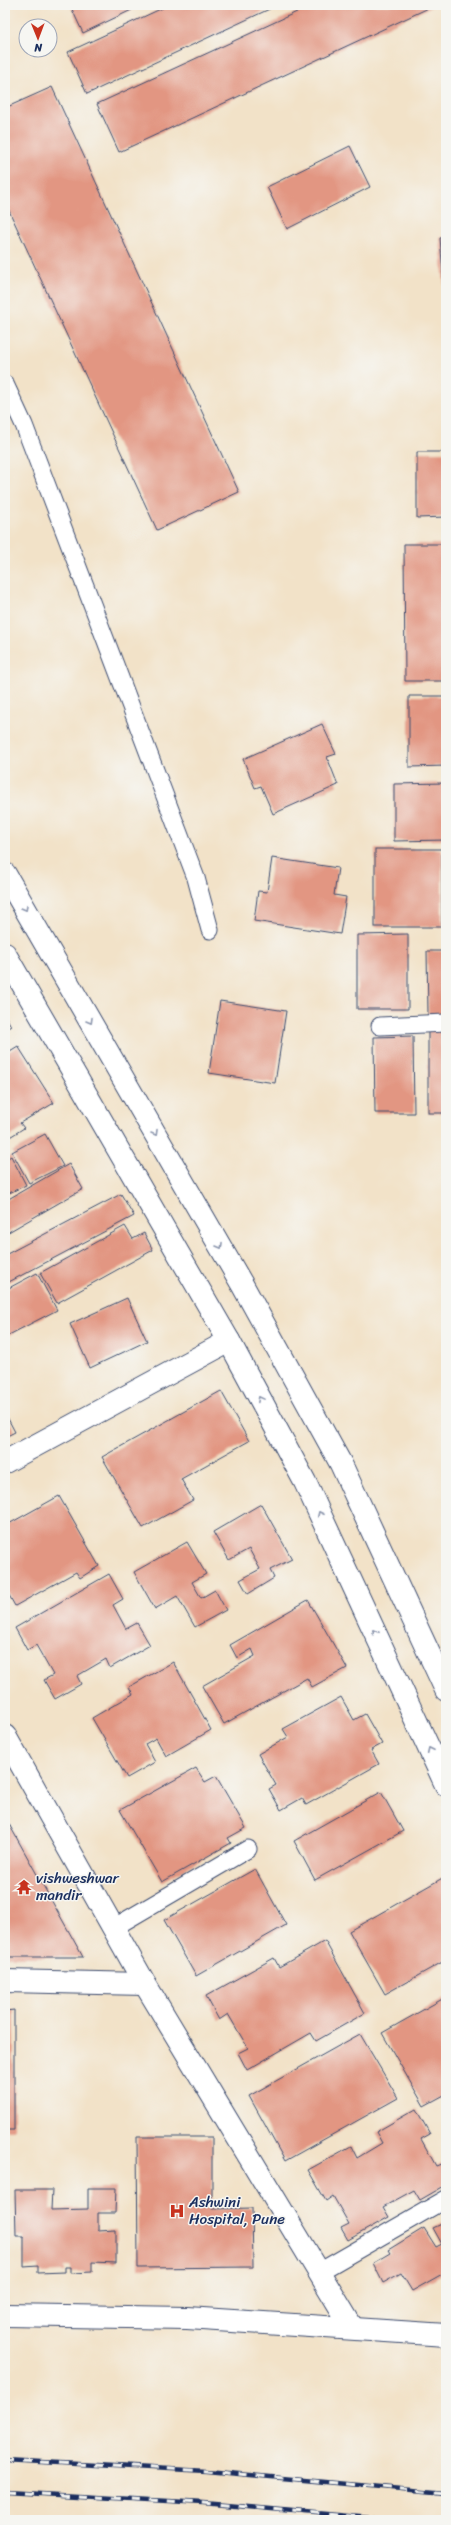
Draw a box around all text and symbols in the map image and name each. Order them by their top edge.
north arrow [18,18,58,58]
text: N [34,38,43,57]
one-way arrow [20,904,27,911]
one-way arrow [85,1017,92,1024]
one-way arrow [150,1129,157,1136]
one-way arrow [215,1242,222,1249]
one-way arrow [257,1396,265,1403]
one-way arrow [317,1511,325,1519]
one-way arrow [372,1629,380,1636]
one-way arrow [426,1747,434,1754]
place label: vishweshwar mandir [36,1865,120,1908]
temple icon: vishweshwar mandir [15,1878,33,1896]
place label: Ashwini Hospital, Pune [188,2189,285,2232]
hospital icon: Ashwini Hospital, Pune [168,2202,186,2220]

